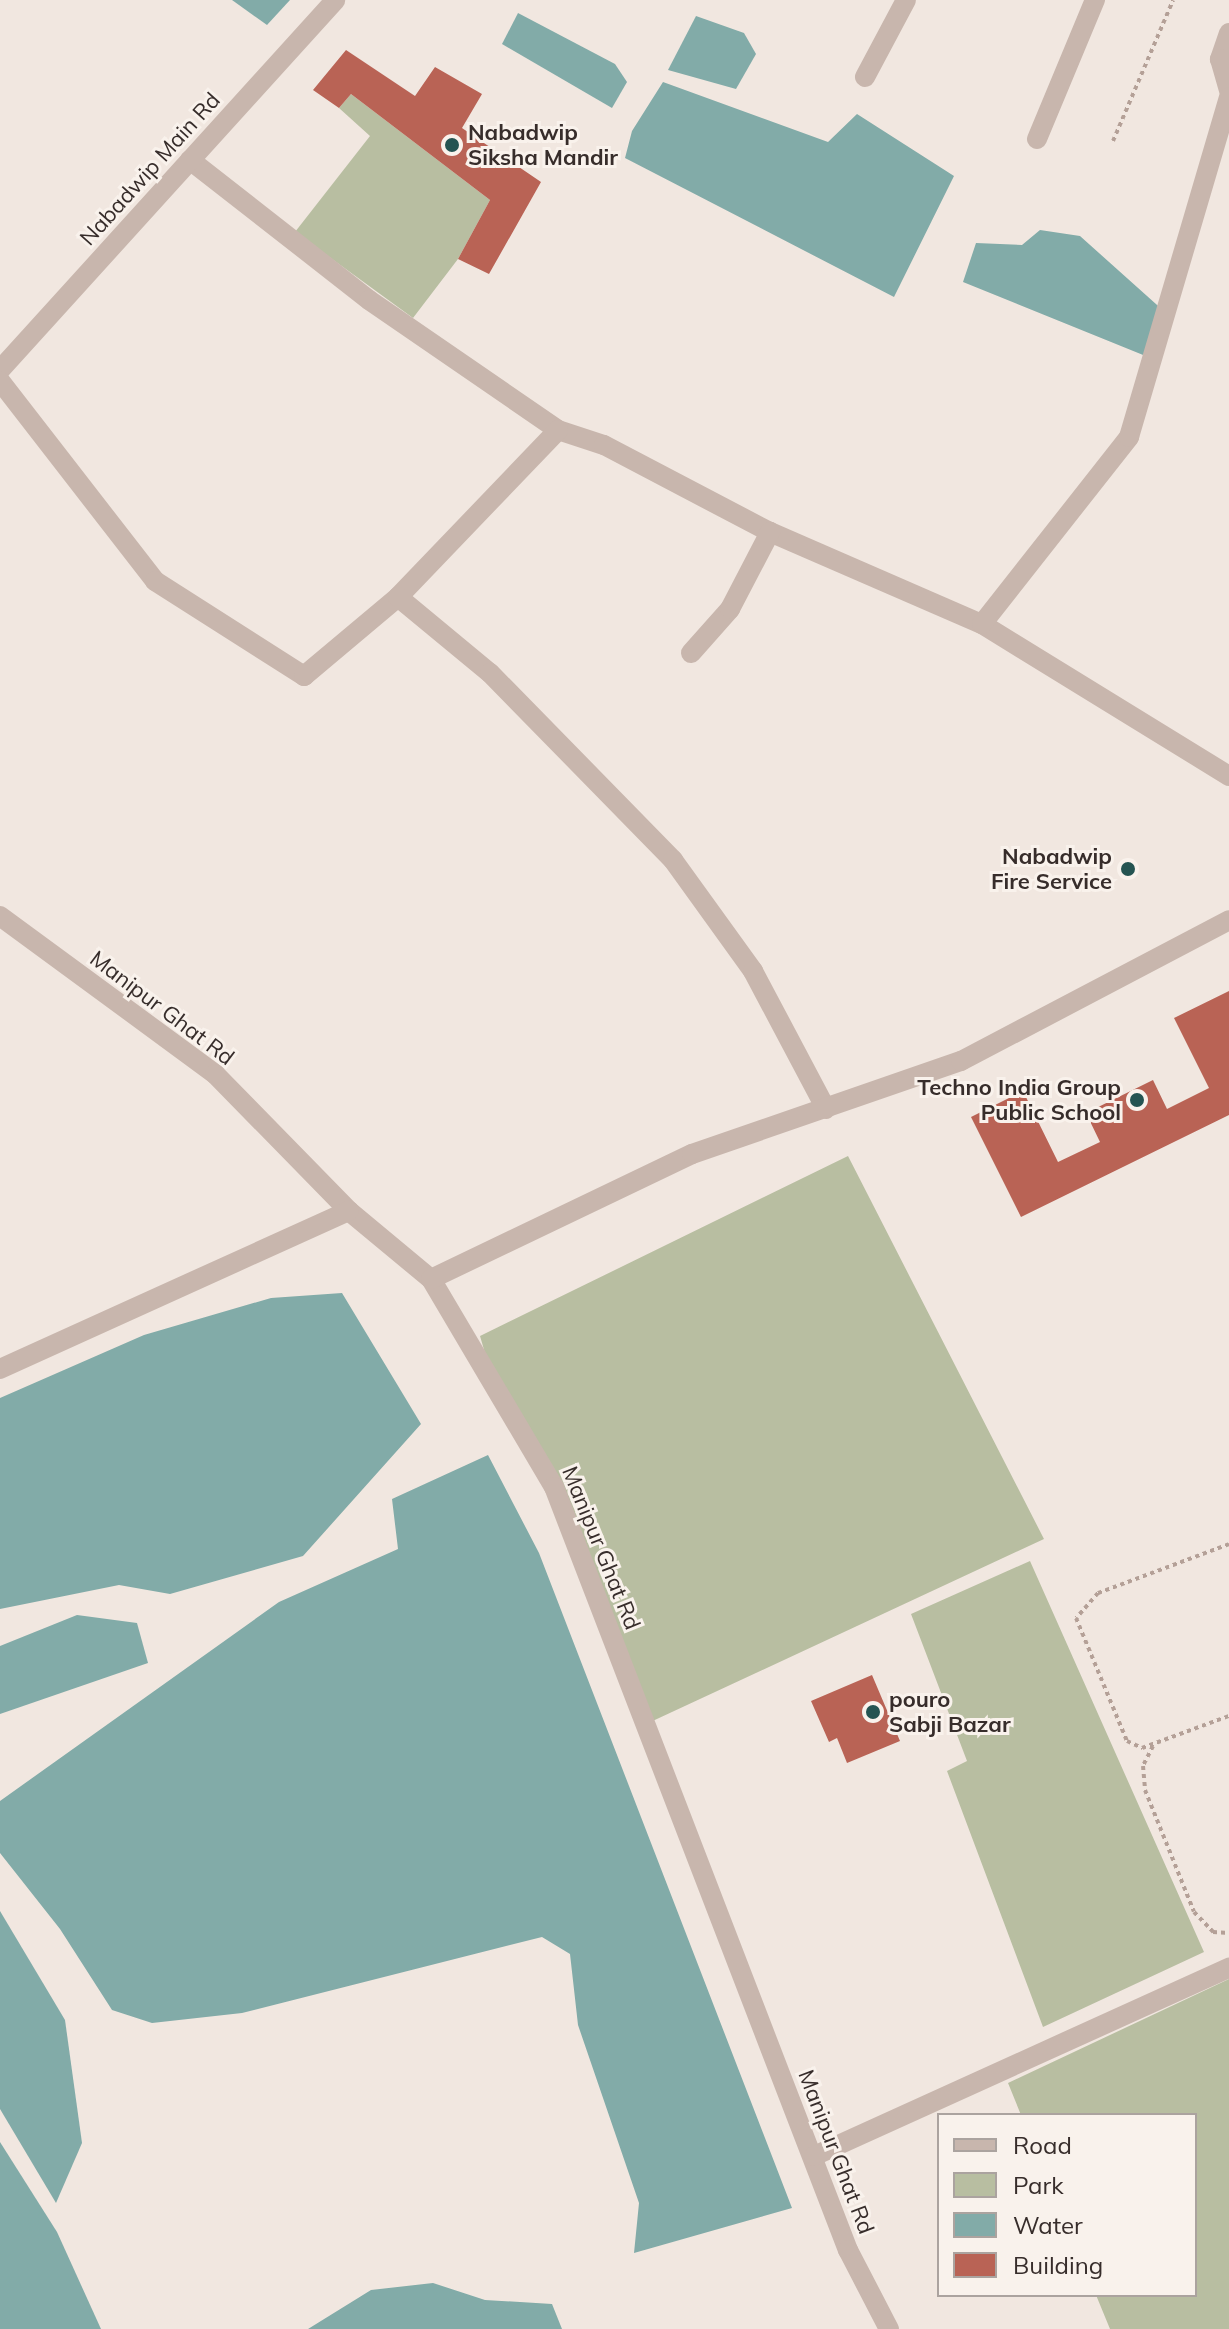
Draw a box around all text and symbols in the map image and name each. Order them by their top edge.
street label: Nabadwip Main Rd [74,87,226,251]
place label: Nabadwip Siksha Mandir [468,119,618,170]
marker: Nabadwip Siksha Mandir [443,136,461,154]
place label: Nabadwip Fire Service [991,843,1112,894]
marker: Nabadwip Fire Service [1119,860,1137,878]
street label: Manipur Ghat Rd [85,945,239,1071]
place label: Techno India Group Public School [917,1074,1121,1126]
marker: Techno India Group Public School [1128,1091,1146,1109]
street label: Manipur Ghat Rd [556,1463,646,1633]
place label: pouro Sabji Bazar [889,1686,1011,1738]
marker: pouro Sabji Bazar [864,1703,882,1721]
street label: Manipur Ghat Rd [793,2066,879,2238]
legend [937,2113,1197,2297]
text: Road [1013,2130,1072,2160]
text: Park [1013,2170,1064,2200]
text: Water [1013,2210,1083,2240]
text: Building [1013,2250,1103,2280]

